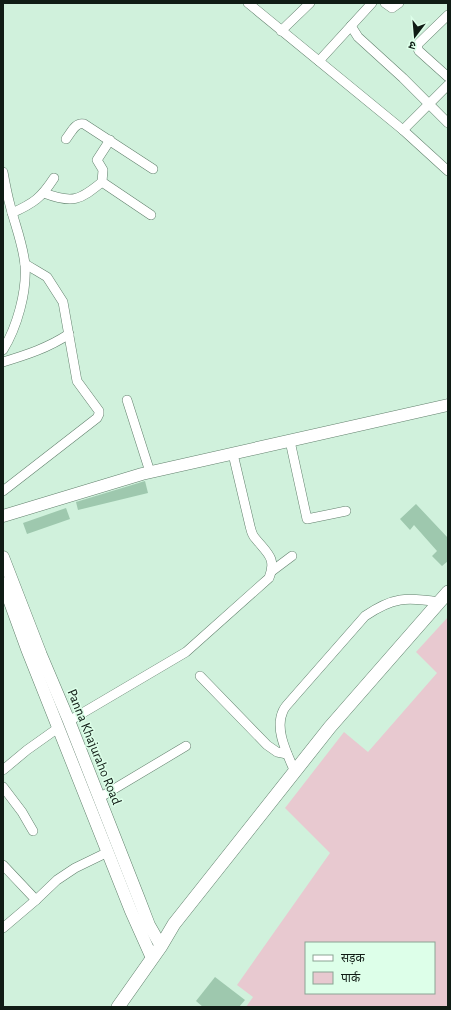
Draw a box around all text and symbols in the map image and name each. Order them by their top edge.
north arrow [395,16,435,56]
text: उ [407,39,417,51]
street label: Panna Khajuraho Road [64,687,124,807]
legend [305,942,435,994]
text: सड़क [341,952,366,965]
text: पार्क [341,971,361,984]

